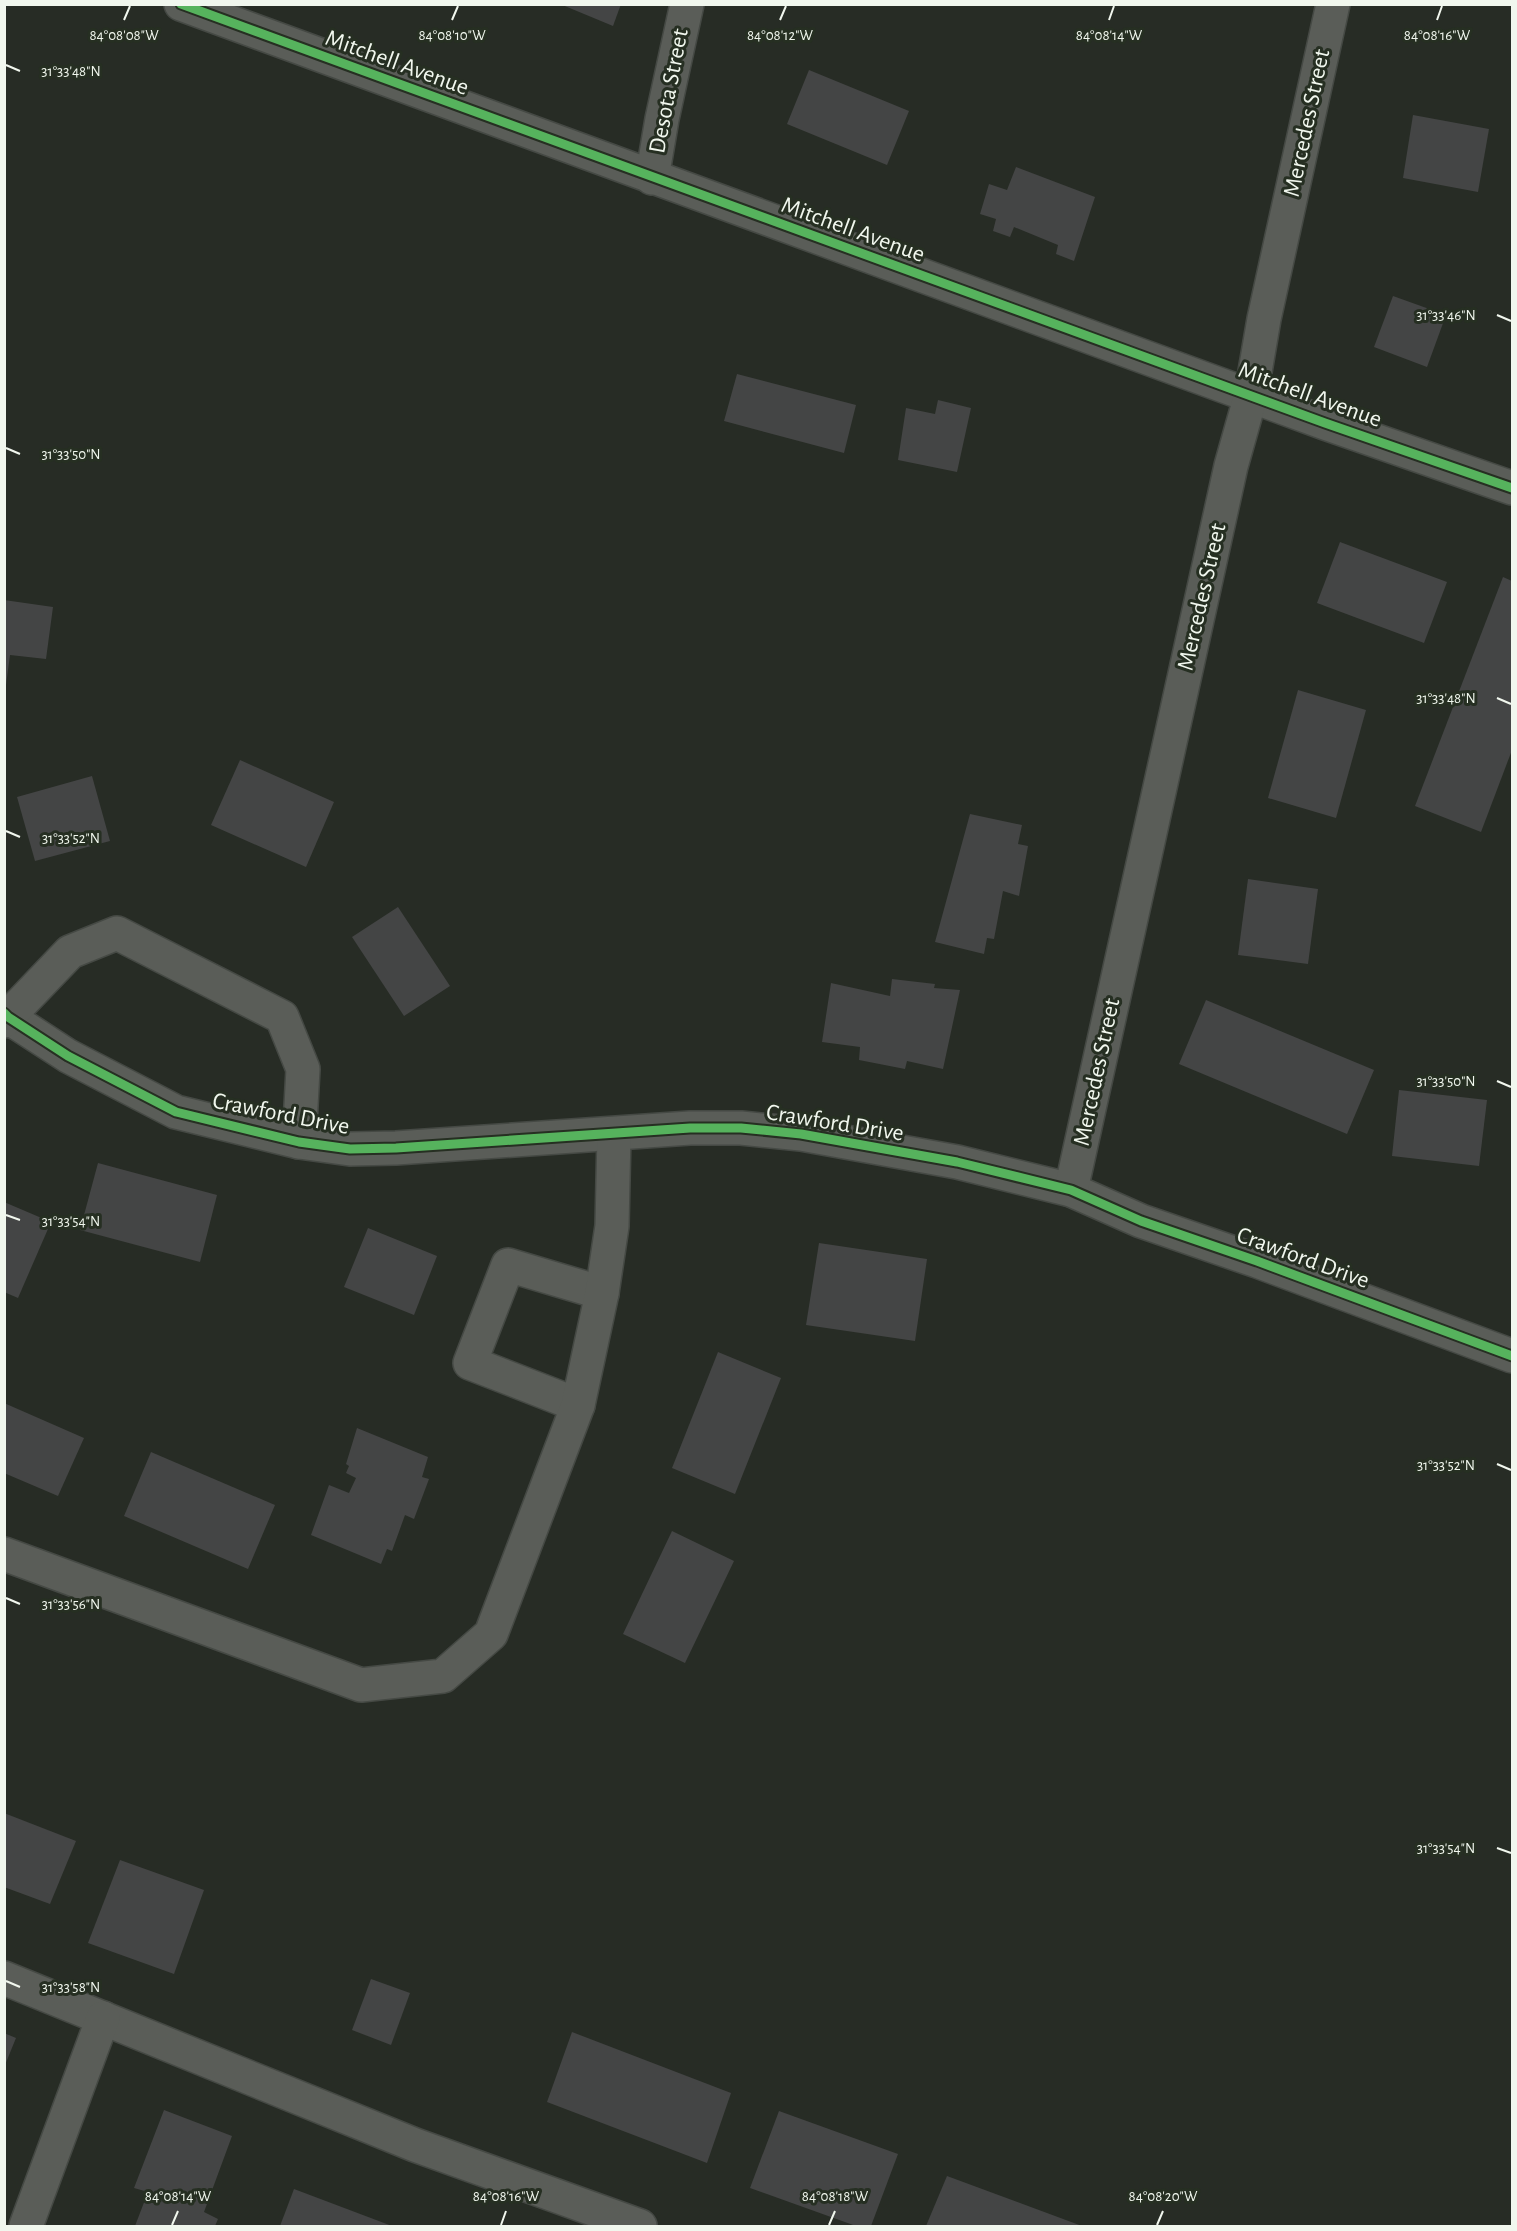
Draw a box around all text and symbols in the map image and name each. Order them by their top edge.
street label: Mitchell Avenue [322,26,472,100]
street label: Desota Street [645,26,693,155]
text: 84°08'08"W [89,28,159,43]
text: 84°08'10"W [418,28,486,43]
text: 84°08'12"W [747,28,814,43]
text: 84°08'14"W [1076,28,1143,43]
text: 84°08'16"W [1404,28,1471,43]
street label: Mercedes Street [1280,47,1334,199]
text: 31°33'48"N [41,64,101,79]
street label: Mitchell Avenue [778,193,928,267]
text: 31°33'46"N [1416,308,1476,323]
street label: Mitchell Avenue [1235,358,1385,432]
text: 31°33'50"N [41,447,101,462]
street label: Mercedes Street [1173,521,1231,673]
text: 31°33'48"N [1416,691,1476,706]
text: 31°33'52"N [42,831,100,846]
street label: Mercedes Street [1070,996,1124,1148]
text: 31°33'50"N [1416,1074,1476,1089]
street label: Crawford Drive [211,1089,351,1139]
street label: Crawford Drive [765,1100,905,1146]
text: 31°33'54"N [42,1214,100,1229]
street label: Crawford Drive [1234,1223,1372,1293]
text: 31°33'52"N [1417,1458,1475,1473]
text: 31°33'56"N [42,1597,100,1612]
text: 31°33'54"N [1417,1841,1475,1856]
text: 31°33'58"N [42,1980,100,1995]
text: 84°08'14"W [145,2189,212,2204]
text: 84°08'16"W [473,2189,540,2204]
text: 84°08'18"W [802,2189,869,2204]
text: 84°08'20"W [1129,2189,1198,2204]

